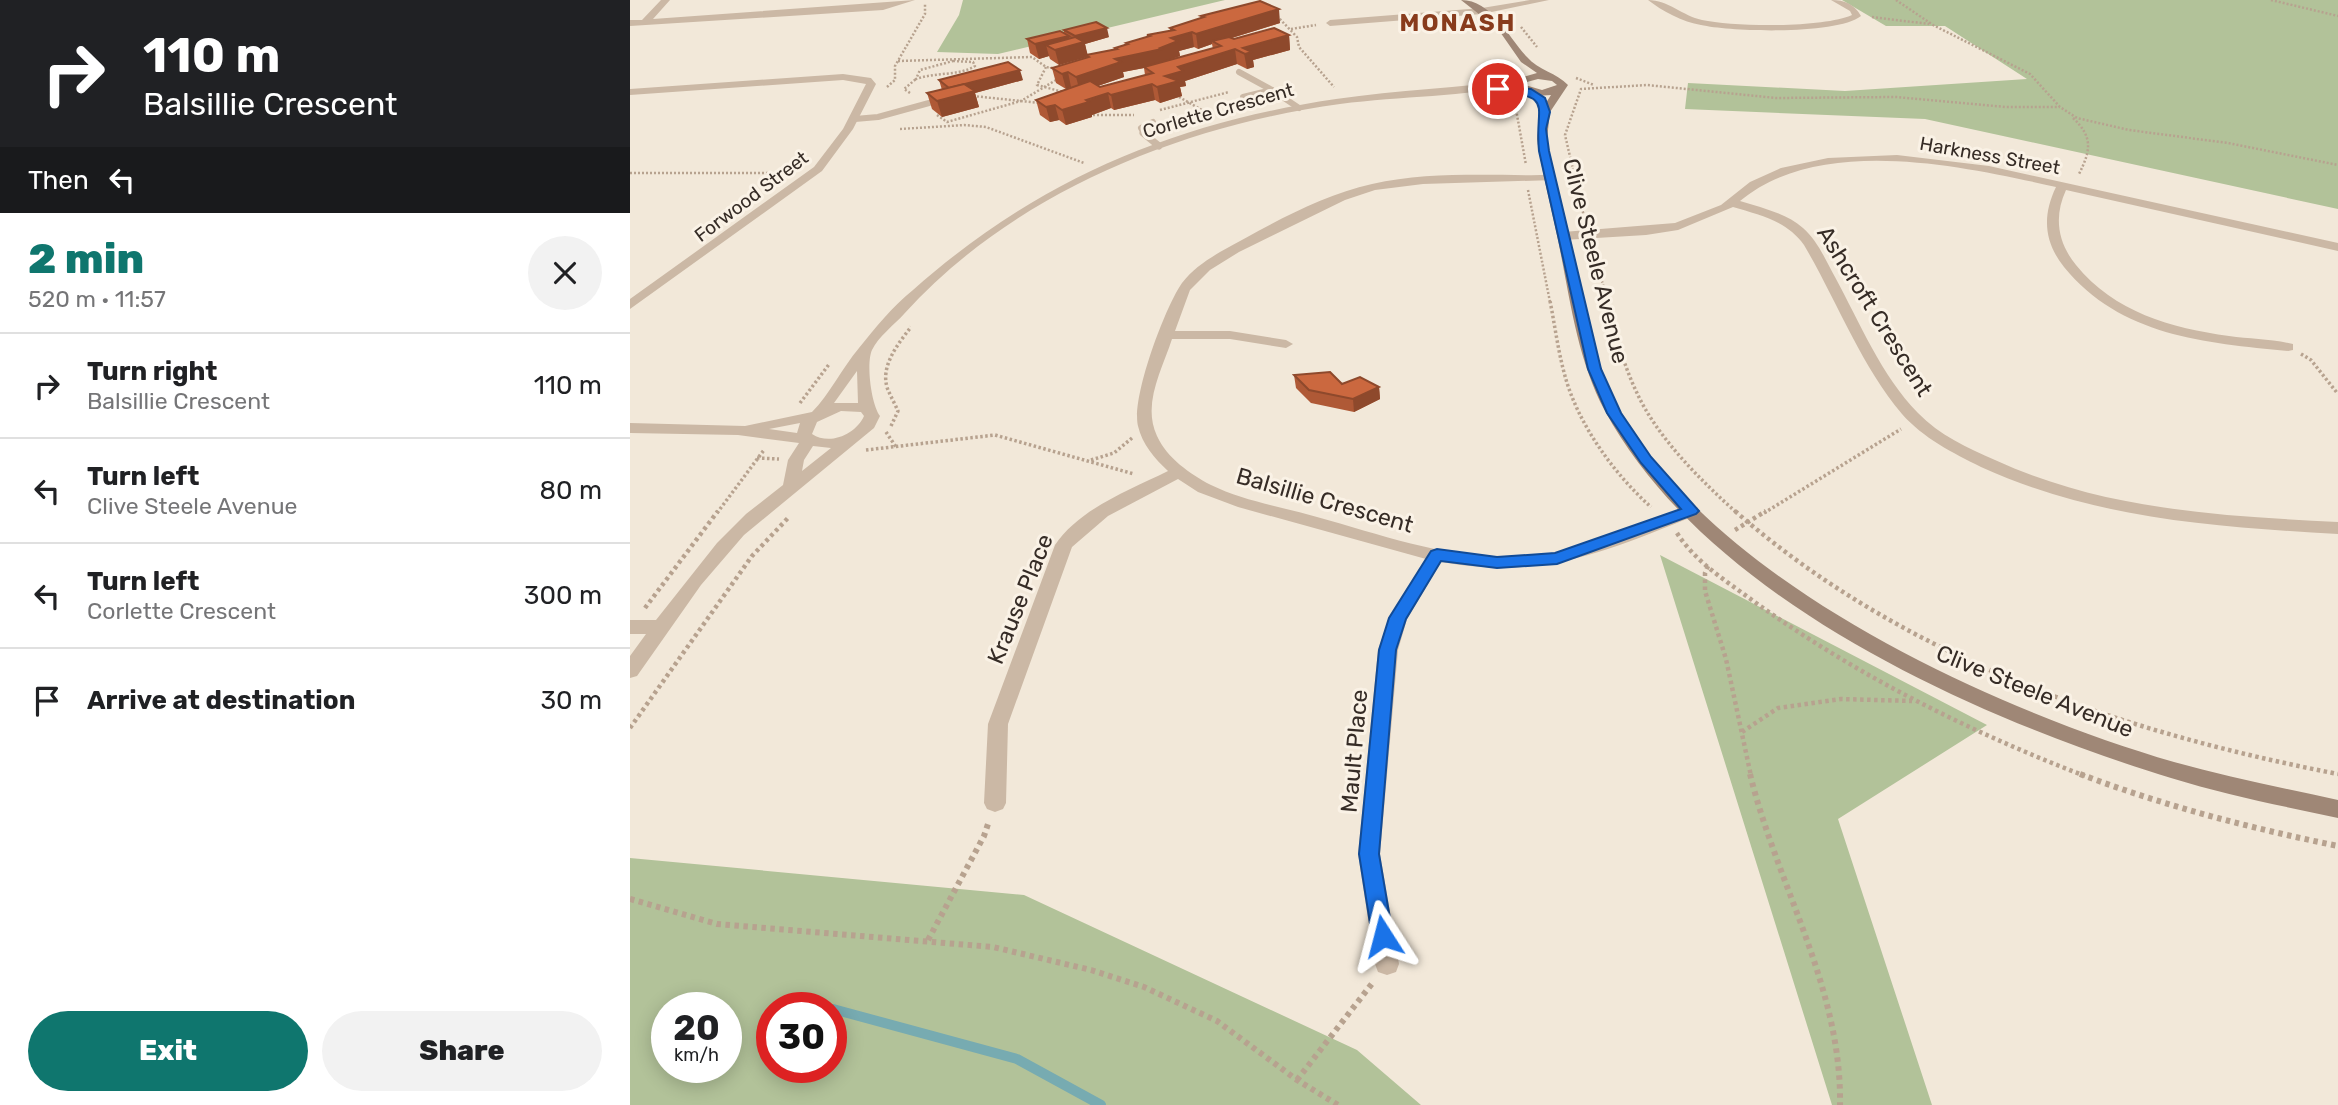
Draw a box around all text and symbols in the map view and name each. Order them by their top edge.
district label: MONASH [1400,9,1516,37]
text: 110 m [143,26,280,84]
icon: right [28,28,119,119]
pin [1468,59,1528,119]
icon: arrive [1479,70,1517,108]
street label: Corlette Crescent [1140,78,1297,143]
text: Balsillie Crescent [143,85,398,123]
street label: Harkness Street [1918,132,2062,179]
street label: Forwood Street [690,146,813,247]
street label: Clive Steele Avenue [1557,156,1635,366]
icon: left [103,161,141,199]
text: Then [28,165,89,196]
street label: Ashcroft Crescent [1811,221,1939,401]
text: 2 min [28,234,144,284]
button: close [528,236,602,310]
text: 520 m · 11:57 [28,285,166,313]
text: Turn right [87,356,217,387]
icon: right [28,367,66,405]
text: 110 m [534,370,602,401]
text: Balsillie Crescent [87,387,270,415]
text: Turn left [87,461,199,492]
street label: Balsillie Crescent [1233,461,1417,539]
icon: left [28,472,66,510]
text: 80 m [539,475,602,506]
text: Clive Steele Avenue [87,492,297,520]
street label: Krause Place [981,530,1059,668]
text: Turn left [87,566,199,597]
icon: left [28,577,66,615]
text: 300 m [524,580,602,611]
text: Corlette Crescent [87,597,276,625]
street label: Clive Steele Avenue [1932,639,2138,743]
icon: arrive [28,682,66,720]
text: Arrive at destination [87,685,355,716]
text: 30 m [540,685,602,716]
street label: Mault Place [1335,688,1373,814]
position arrow [1346,899,1420,973]
speed limit sign: 30 [756,992,847,1083]
text: 20 [673,1007,720,1049]
button: Exit [28,1011,308,1091]
button: Share [322,1011,602,1091]
text: km/h [674,1044,719,1066]

